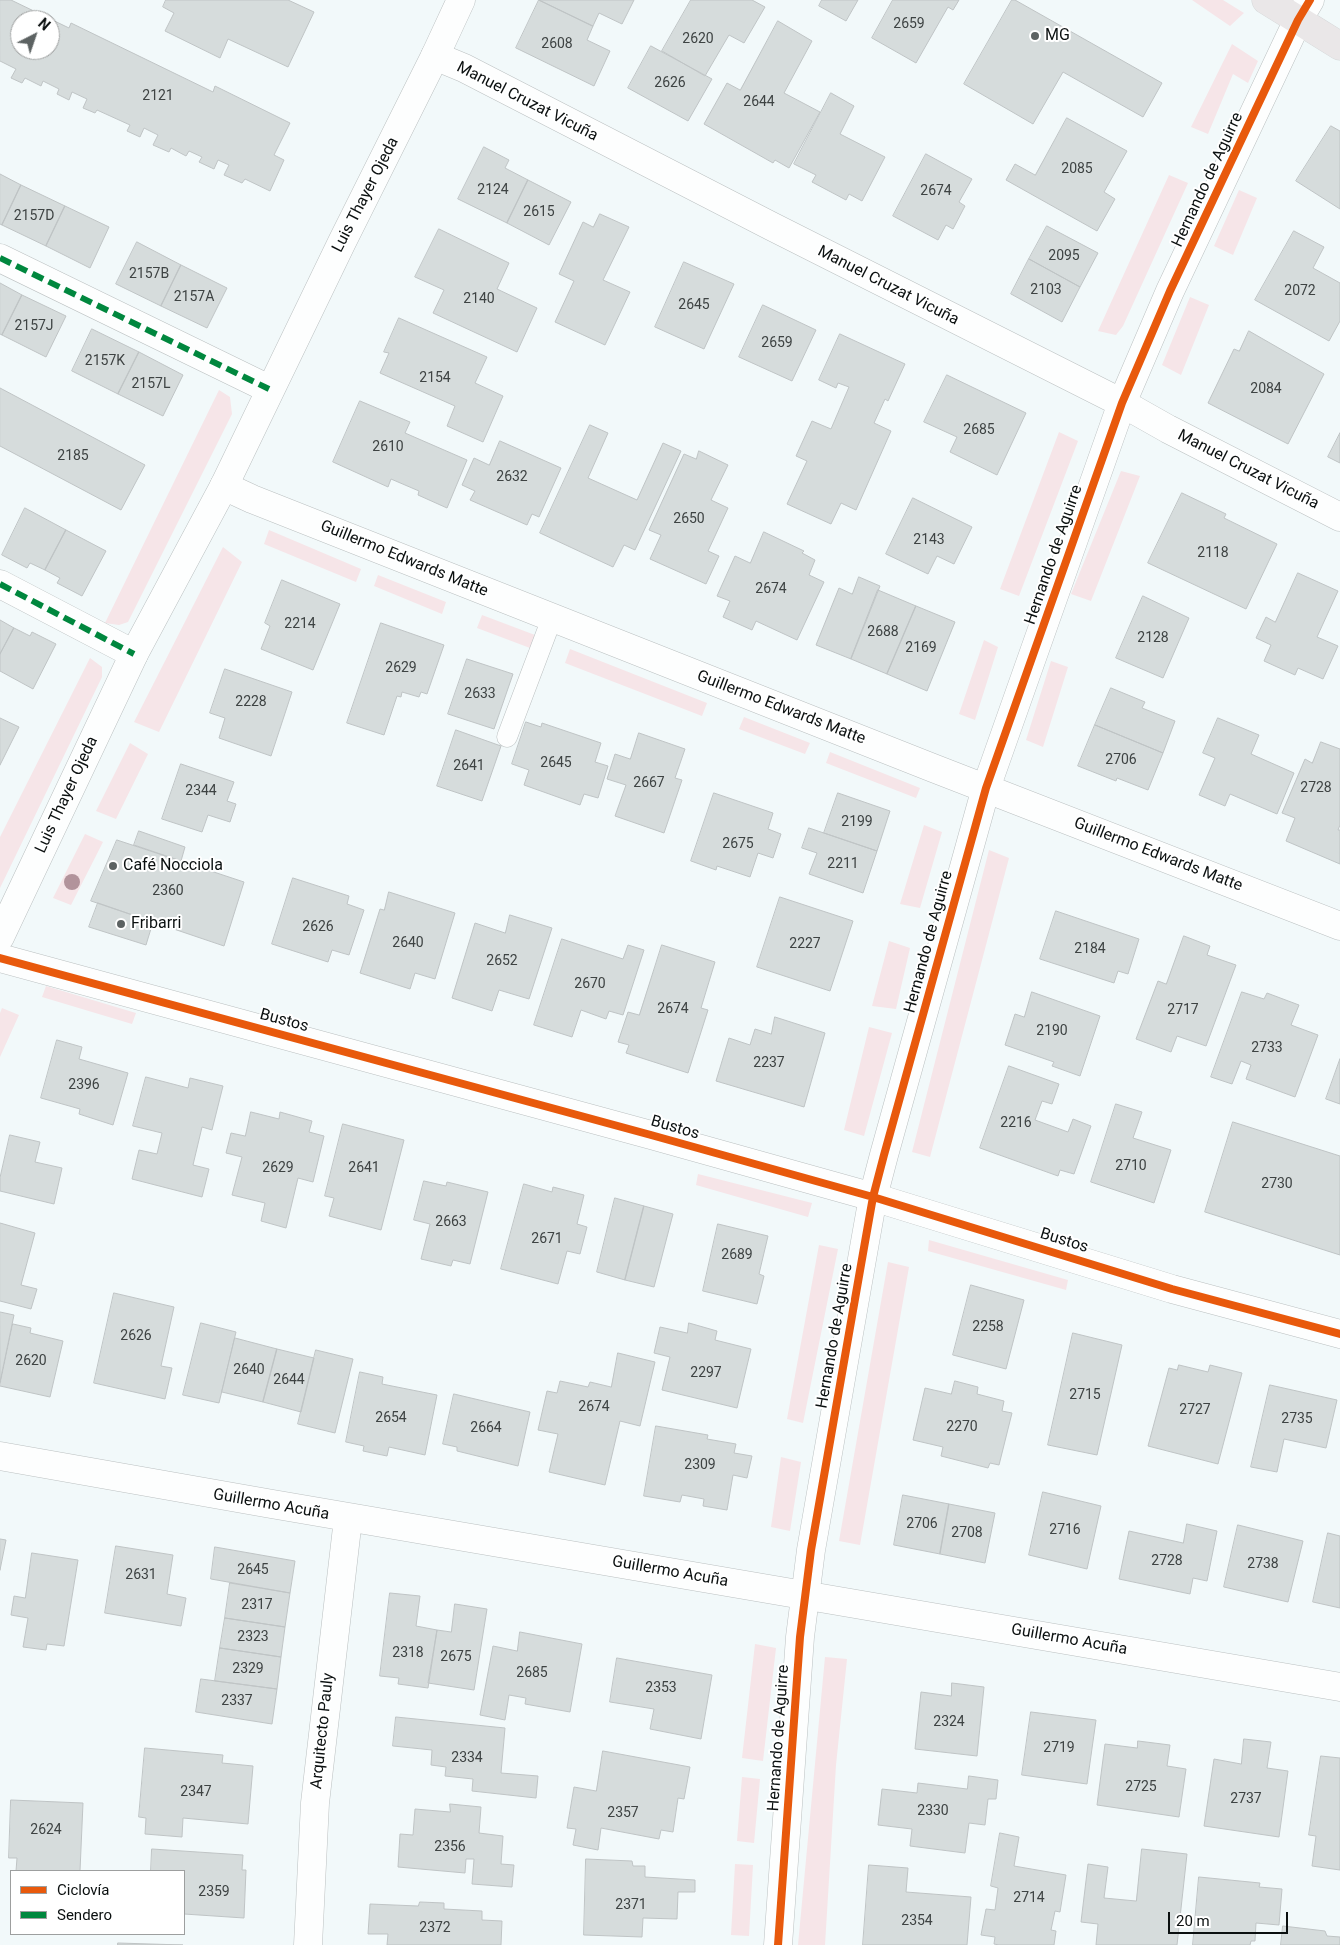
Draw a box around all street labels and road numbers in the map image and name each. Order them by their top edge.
street label: Manuel Cruzat Vicuña [453,58,601,146]
street label: Hernando de Aguirre [1168,110,1248,250]
street label: Luis Thayer Ojeda [329,134,403,256]
street label: Manuel Cruzat Vicuña [814,242,962,330]
street label: Manuel Cruzat Vicuña [1174,426,1322,514]
street label: Hernando de Aguirre [1021,483,1087,627]
street label: Guillermo Edwards Matte [317,517,491,601]
street label: Guillermo Edwards Matte [694,667,868,749]
street label: Luis Thayer Ojeda [32,734,102,856]
street label: Guillermo Edwards Matte [1071,814,1245,896]
street label: Hernando de Aguirre [901,869,957,1015]
street label: Bustos [258,1005,310,1037]
street label: Bustos [649,1112,701,1144]
street label: Bustos [1038,1225,1090,1257]
street label: Hernando de Aguirre [813,1262,857,1410]
street label: Guillermo Acuña [211,1485,331,1525]
street label: Guillermo Acuña [610,1552,730,1592]
street label: Guillermo Acuña [1009,1620,1129,1660]
street label: Hernando de Aguirre [764,1664,794,1812]
street label: Arquitecto Pauly [307,1672,339,1790]

